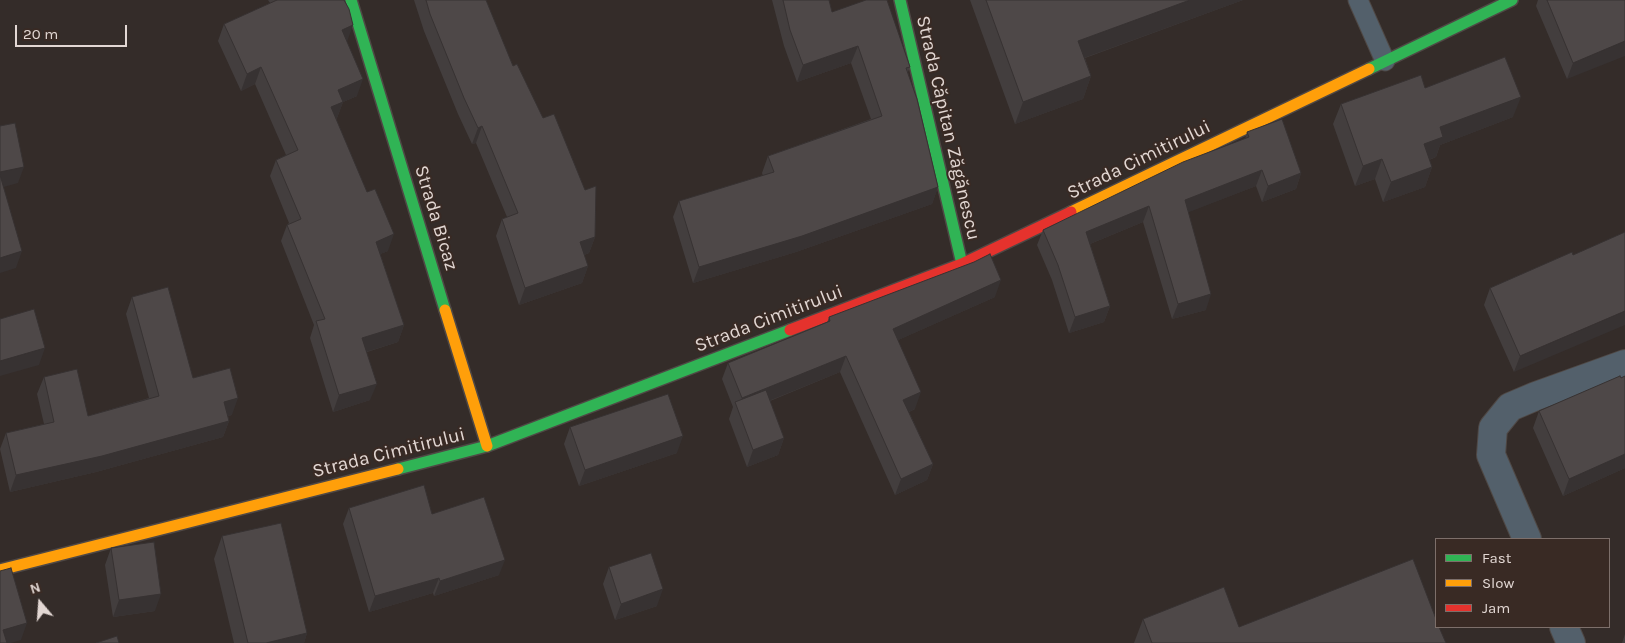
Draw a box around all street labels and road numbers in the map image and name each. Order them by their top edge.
street label: Strada Căpitan Zăgănescu [911,13,985,243]
street label: Strada Cimitirului [1064,115,1214,205]
street label: Strada Bicaz [409,163,463,273]
street label: Strada Cimitirului [692,280,846,358]
street label: Strada Cimitirului [310,423,468,483]

